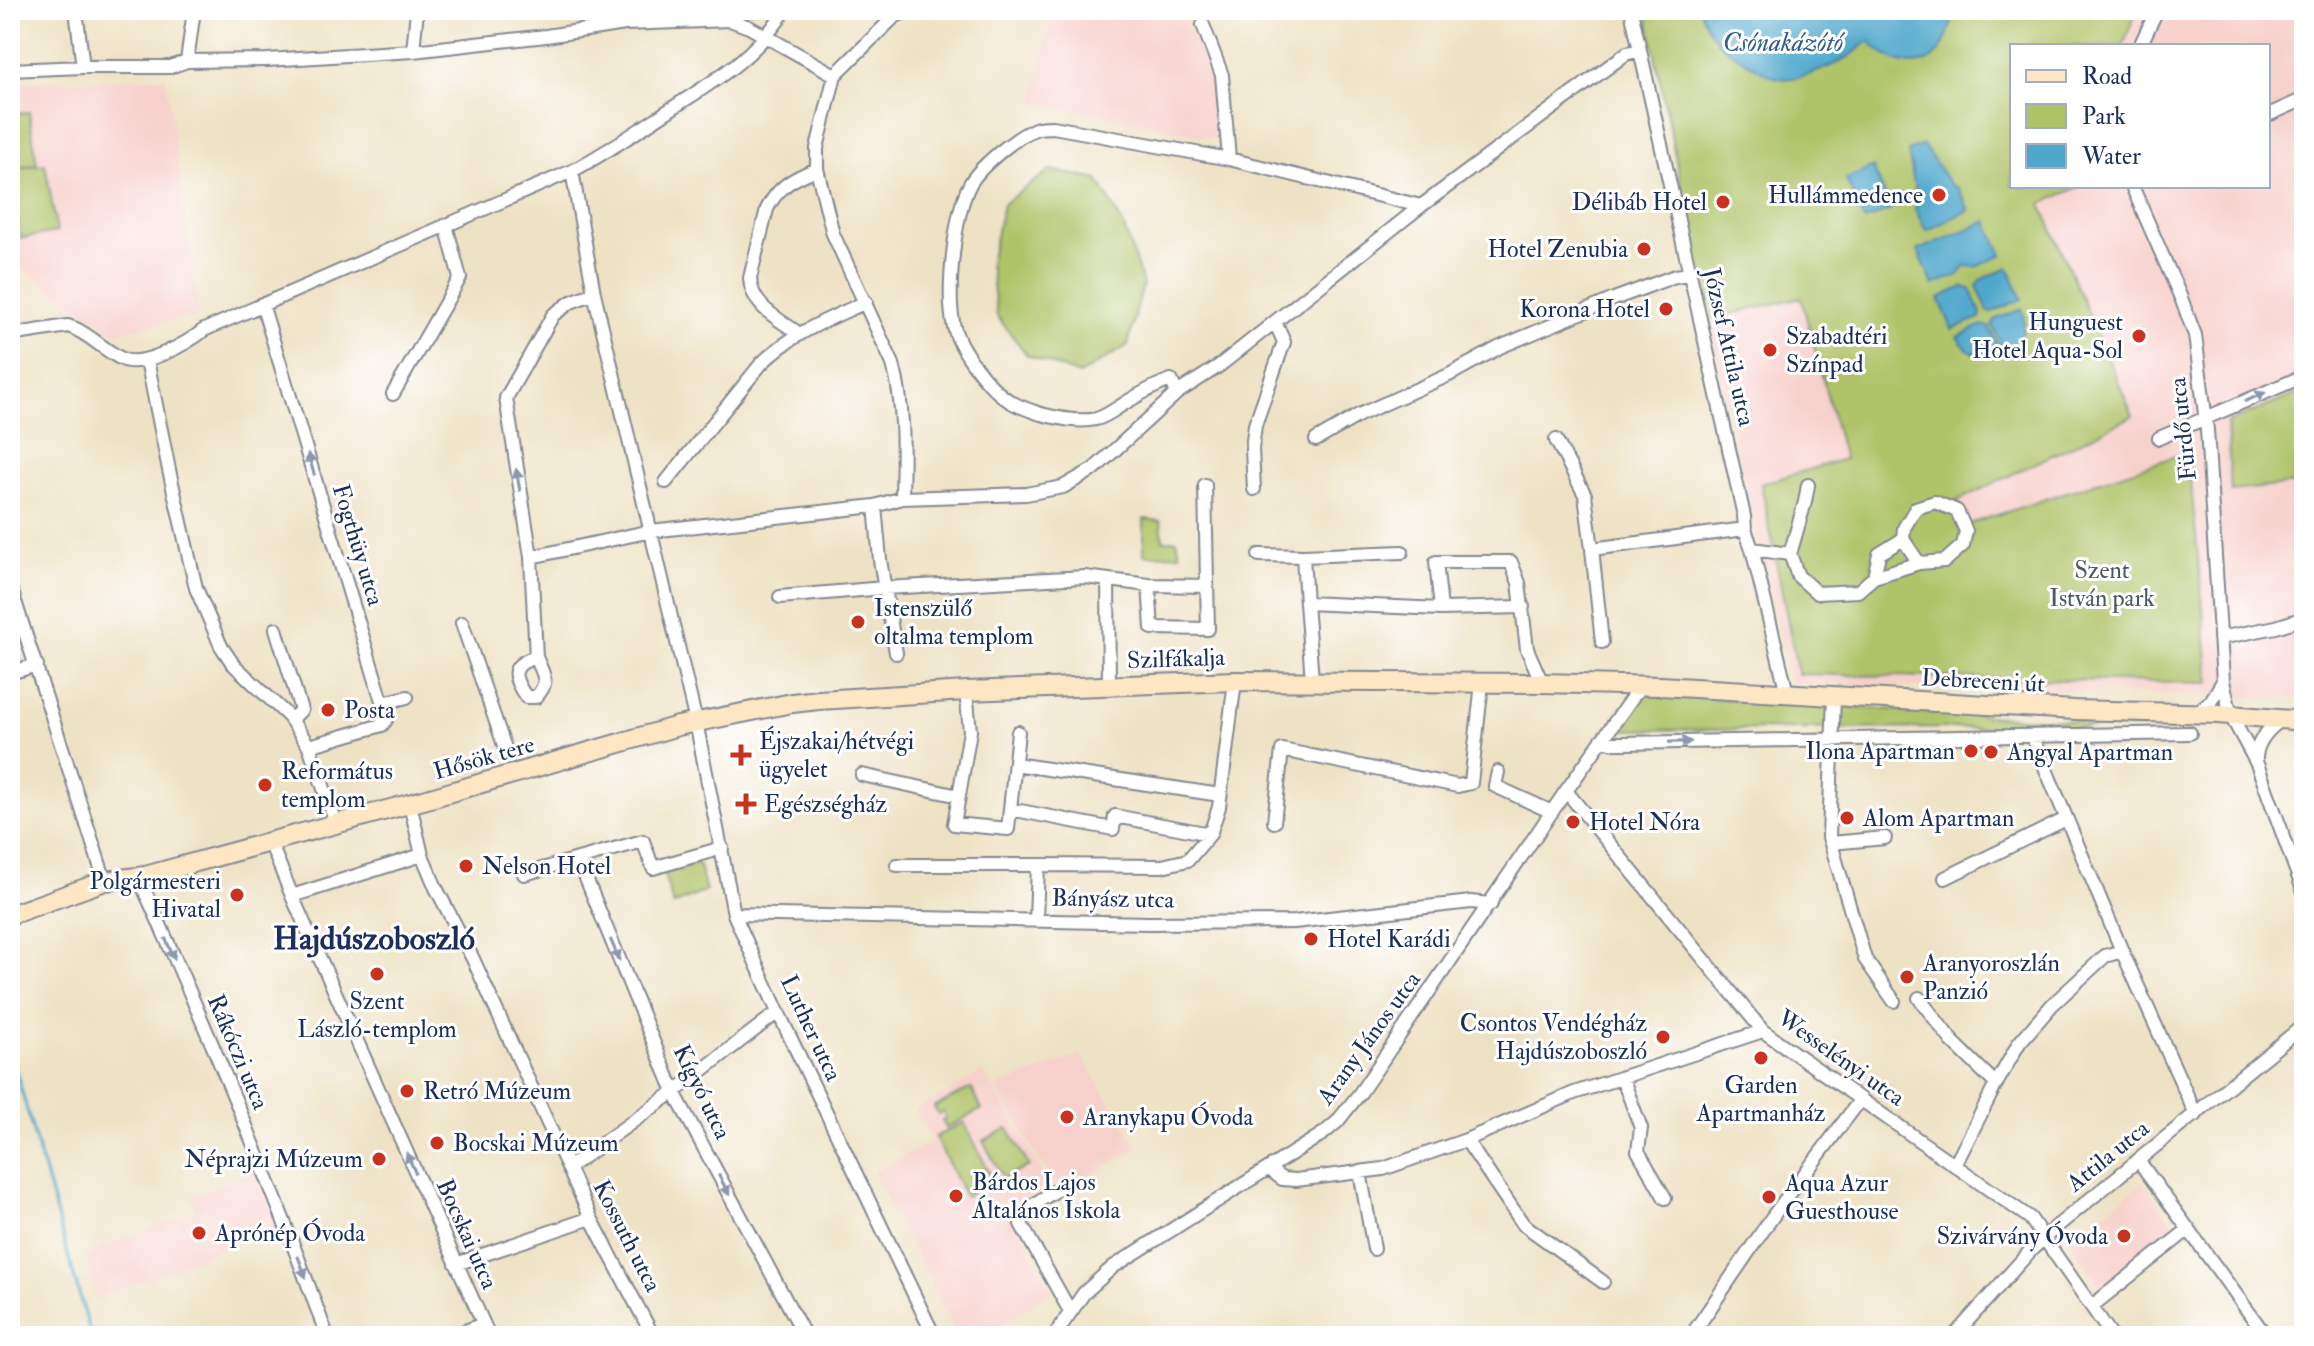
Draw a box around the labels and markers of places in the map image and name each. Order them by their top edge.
place label: Hullámmedence [1768,180,1923,211]
marker: Hullámmedence [1930,186,1948,204]
place label: Délibáb Hotel [1572,187,1707,218]
marker: Délibáb Hotel [1714,193,1732,211]
place label: Hotel Zenubia [1488,234,1629,265]
marker: Hotel Zenubia [1635,240,1653,258]
place label: Korona Hotel [1520,294,1650,325]
marker: Korona Hotel [1657,300,1675,318]
place label: Hunguest Hotel Aqua-Sol [1972,307,2123,366]
place label: Szabadtéri Színpad [1786,321,1887,380]
marker: Hunguest Hotel Aqua-Sol [2130,327,2148,345]
marker: Szabadtéri Színpad [1761,341,1779,359]
place label: Istenszülő oltalma templom [874,593,1034,652]
marker: Istenszülő oltalma templom [849,613,867,631]
place label: Posta [344,695,396,726]
marker: Posta [319,701,337,719]
place label: Éjszakai/hétvégi ügyelet [759,725,914,785]
place label: Ilona Apartman [1806,736,1955,767]
place label: Angyal Apartman [2006,737,2173,768]
marker: Ilona Apartman [1962,742,1980,760]
marker: Angyal Apartman [1982,743,2000,761]
marker: Éjszakai/hétvégi ügyelet [730,744,752,766]
place label: Református templom [281,756,393,815]
marker: Református templom [256,776,274,794]
place label: Egészségház [764,789,887,820]
marker: Egészségház [735,793,757,815]
place label: Alom Apartman [1862,803,2014,834]
place label: Hotel Nóra [1589,807,1701,838]
marker: Alom Apartman [1838,809,1856,827]
marker: Hotel Nóra [1564,813,1582,831]
place label: Nelson Hotel [482,851,611,882]
marker: Nelson Hotel [457,857,475,875]
place label: Polgármesteri Hivatal [89,866,221,925]
marker: Polgármesteri Hivatal [228,886,246,904]
place label: Hotel Karádi [1327,924,1451,955]
marker: Hotel Karádi [1302,930,1320,948]
place label: Aranyoroszlán Panzió [1922,948,2060,1007]
marker: Szent László-templom [368,965,386,983]
marker: Aranyoroszlán Panzió [1898,968,1916,986]
place label: Szent László-templom [297,986,457,1045]
place label: Csontos Vendégház Hajdúszoboszló [1460,1008,1647,1067]
marker: Csontos Vendégház Hajdúszoboszló [1654,1028,1672,1046]
marker: Garden Apartmanház [1752,1049,1770,1067]
place label: Garden Apartmanház [1696,1070,1826,1129]
place label: Retró Múzeum [423,1076,572,1107]
marker: Retró Múzeum [398,1082,416,1100]
place label: Aranykapu Óvoda [1082,1101,1254,1133]
marker: Aranykapu Óvoda [1058,1108,1076,1126]
place label: Bocskai Múzeum [453,1128,619,1159]
marker: Bocskai Múzeum [428,1134,446,1152]
place label: Néprajzi Múzeum [185,1144,363,1175]
marker: Néprajzi Múzeum [370,1150,388,1168]
place label: Bárdos Lajos Általános Iskola [971,1167,1122,1226]
place label: Aqua Azur Guesthouse [1784,1168,1898,1227]
marker: Bárdos Lajos Általános Iskola [947,1187,965,1205]
marker: Aqua Azur Guesthouse [1760,1188,1778,1206]
place label: Aprónép Óvoda [214,1217,366,1249]
place label: Szivárvány Óvoda [1937,1220,2109,1252]
marker: Aprónép Óvoda [190,1224,208,1242]
marker: Szivárvány Óvoda [2115,1227,2133,1245]

